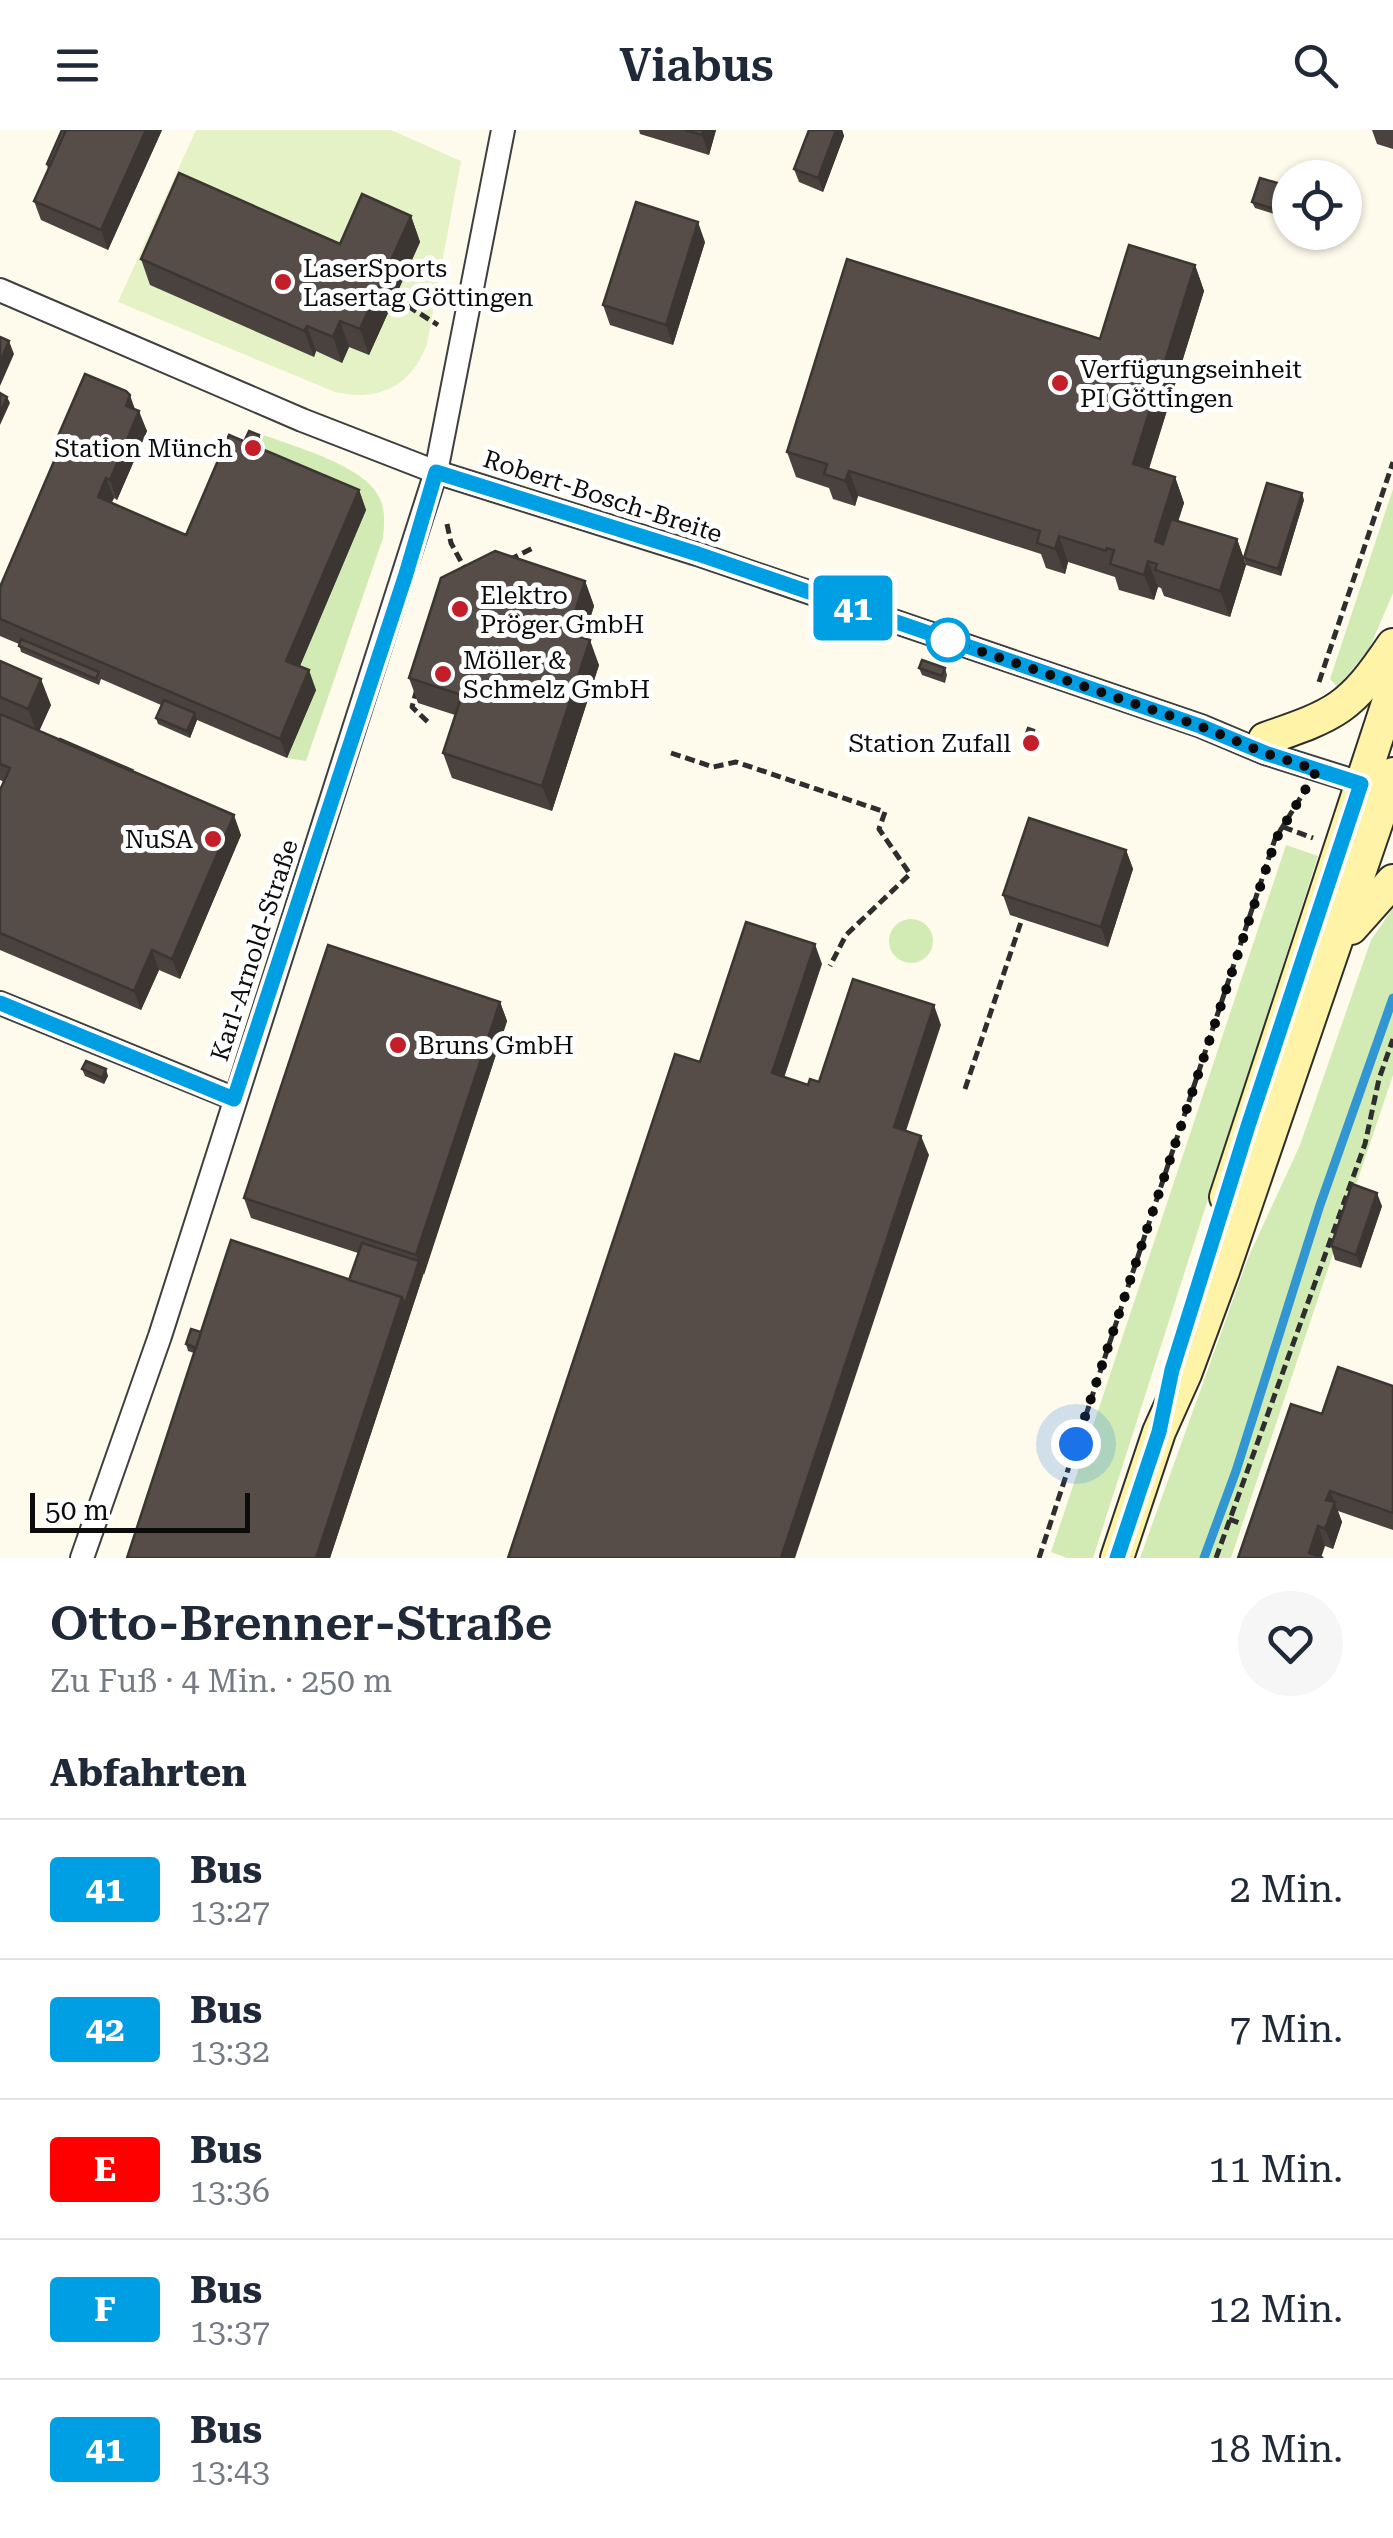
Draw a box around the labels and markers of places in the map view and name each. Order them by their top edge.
place label: LaserSports Lasertag Göttingen [303,254,533,312]
marker: LaserSports Lasertag Göttingen [272,271,294,293]
place label: Verfügungseinheit PI Göttingen [1080,355,1302,413]
marker: Verfügungseinheit PI Göttingen [1049,372,1071,394]
place label: Station Münch [54,434,233,463]
marker: Station Münch [242,437,264,459]
place label: Elektro Pröger GmbH [480,581,644,639]
marker: Elektro Pröger GmbH [449,598,471,620]
unlabelled marker [927,619,969,661]
place label: Möller & Schmelz GmbH [463,646,650,704]
marker: Möller & Schmelz GmbH [432,663,454,685]
place label: Station Zufall [848,729,1011,758]
marker: Station Zufall [1020,732,1042,754]
place label: NuSA [125,825,194,854]
marker: NuSA [202,828,224,850]
place label: Bruns GmbH [418,1031,574,1060]
marker: Bruns GmbH [387,1034,409,1056]

